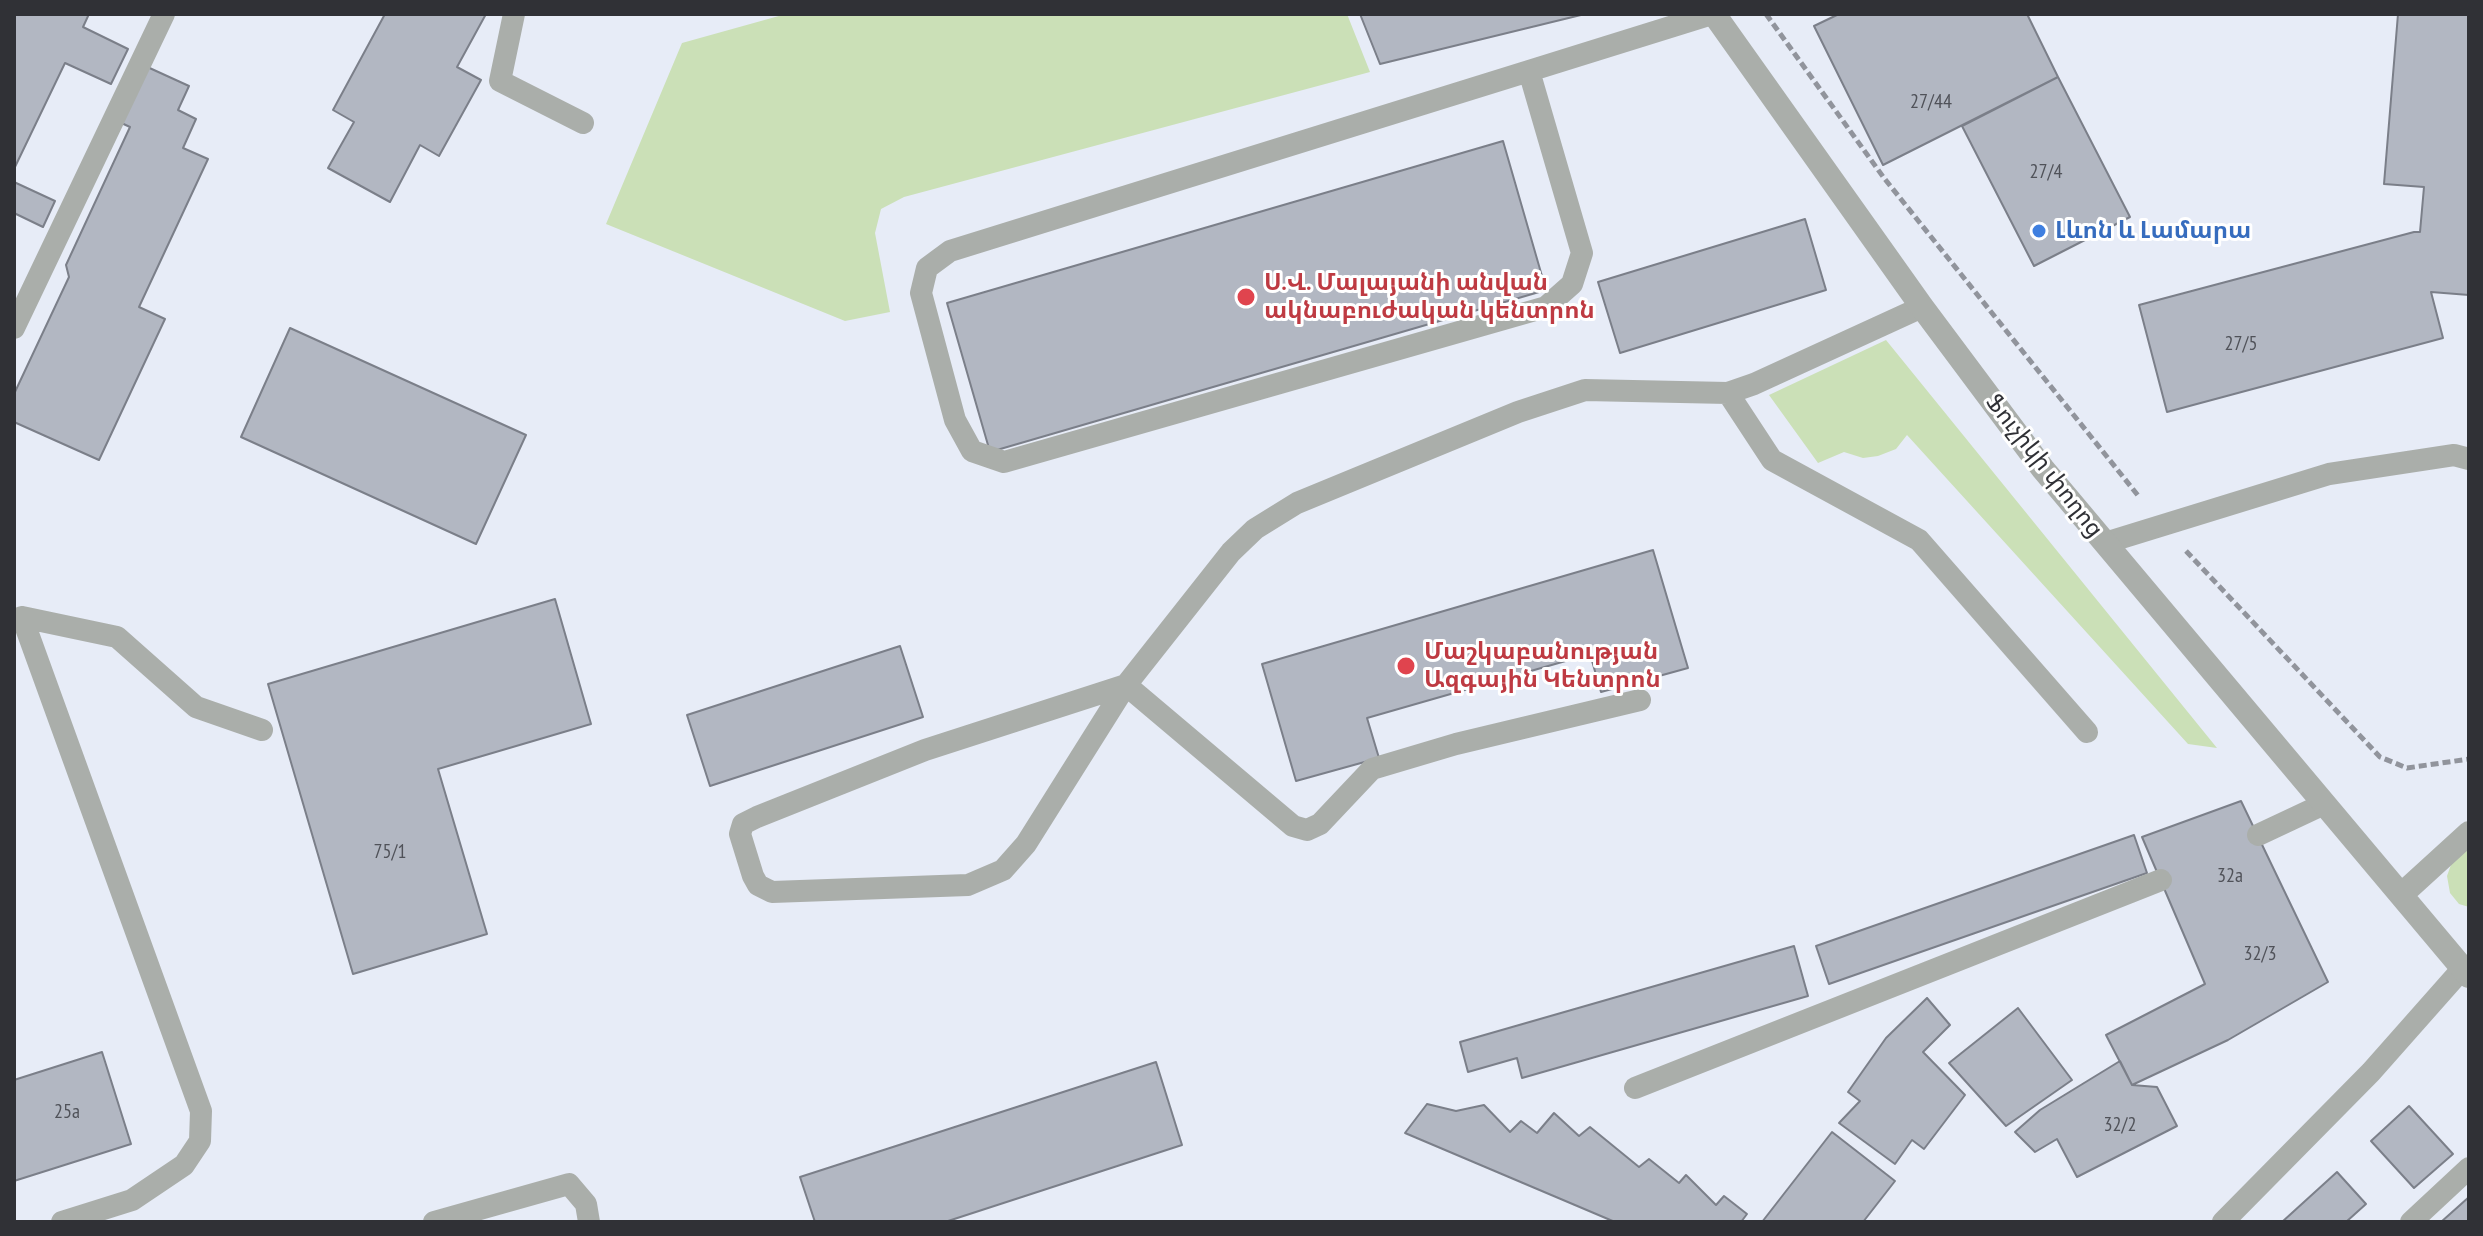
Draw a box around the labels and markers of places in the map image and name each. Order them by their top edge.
place label: Լևոն և Լամարա [2055,217,2251,245]
marker: Լևոն և Լամարա [2030,222,2048,240]
place label: Ս.Վ. Մալայանի անվան ակնաբուժական կենտրոն [1264,269,1595,325]
marker: Ս.Վ. Մալայանի անվան ակնաբուժական կենտրոն [1235,286,1257,308]
place label: Մաշկաբանության Ազգային Կենտրոն [1424,638,1661,694]
marker: Մաշկաբանության Ազգային Կենտրոն [1395,655,1417,677]

